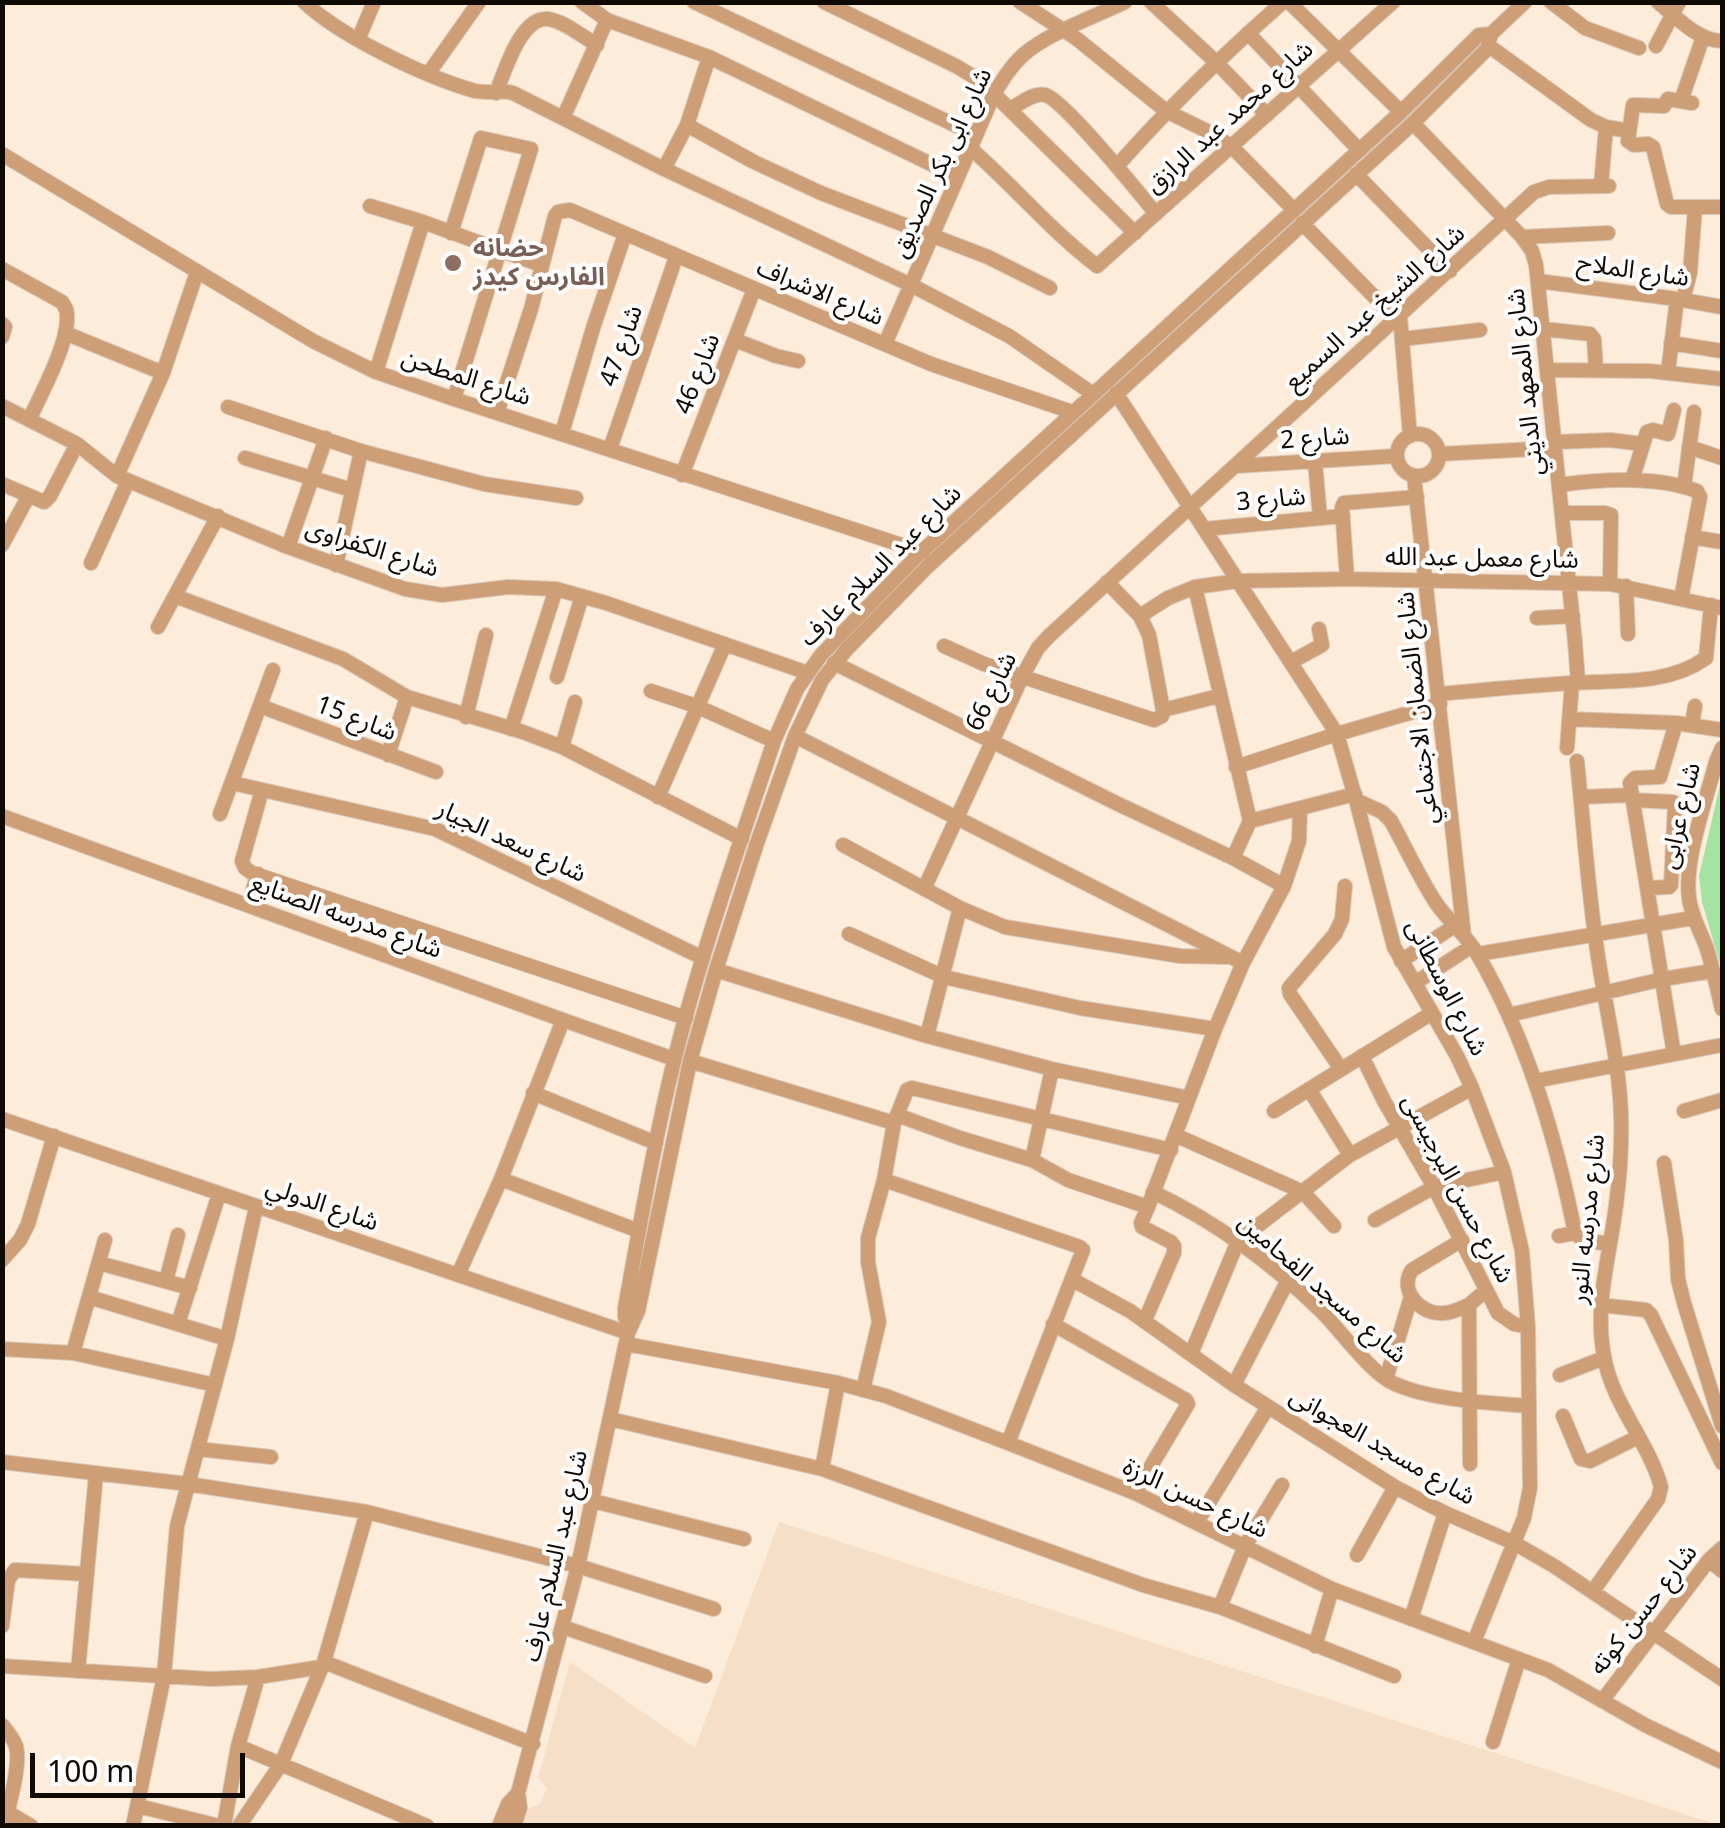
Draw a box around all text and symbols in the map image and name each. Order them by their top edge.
street label: شارع محمد عبد الرازق [1140,35,1320,201]
street label: شارع ابى بكر الصديق [885,63,999,263]
street label: شارع الشيخ عبد السميع [1279,219,1471,397]
place label: حضانه الفارس كيدز [473,234,605,293]
street label: شارع الملاح [1575,248,1691,294]
marker: حضانه الفارس كيدز [442,252,464,274]
street label: شارع الاشراف [752,253,888,333]
street label: شارع المعهد الديني [1501,287,1551,477]
street label: شارع 47 [594,301,650,391]
street label: شارع 46 [669,329,727,419]
street label: شارع المطحن [398,343,534,413]
street label: شارع 2 [1279,422,1351,456]
street label: شارع عبد السلام عارف [794,479,968,653]
street label: شارع 3 [1235,482,1307,518]
street label: شارع الكفراوى [302,513,442,585]
street label: شارع معمل عبد الله [1385,542,1579,576]
street label: شارع الضمان الاجتماعي [1391,590,1445,826]
street label: شارع 66 [960,648,1024,736]
street label: شارع 15 [311,690,401,748]
street label: شارع عرابى [1654,760,1708,872]
street label: شارع سعد الجيار [431,794,591,890]
street label: شارع مدرسه الصنايع [246,869,446,965]
street label: شارع الوسطانى [1399,915,1493,1061]
street label: شارع حسن البرجيسى [1395,1089,1519,1289]
street label: شارع مدرسه النور [1564,1133,1612,1305]
street label: شارع الدولي [262,1172,382,1238]
street label: شارع مسجد الفحامين [1231,1207,1413,1371]
street label: شارع مسجد العجوانى [1284,1382,1480,1512]
street label: شارع عبد السلام عارف [517,1447,595,1665]
street label: شارع حسن الرزة [1118,1452,1272,1546]
street label: شارع حسن كوته [1584,1539,1704,1681]
scale bar [35,1733,250,1795]
text: 100 m [47,1750,134,1791]

